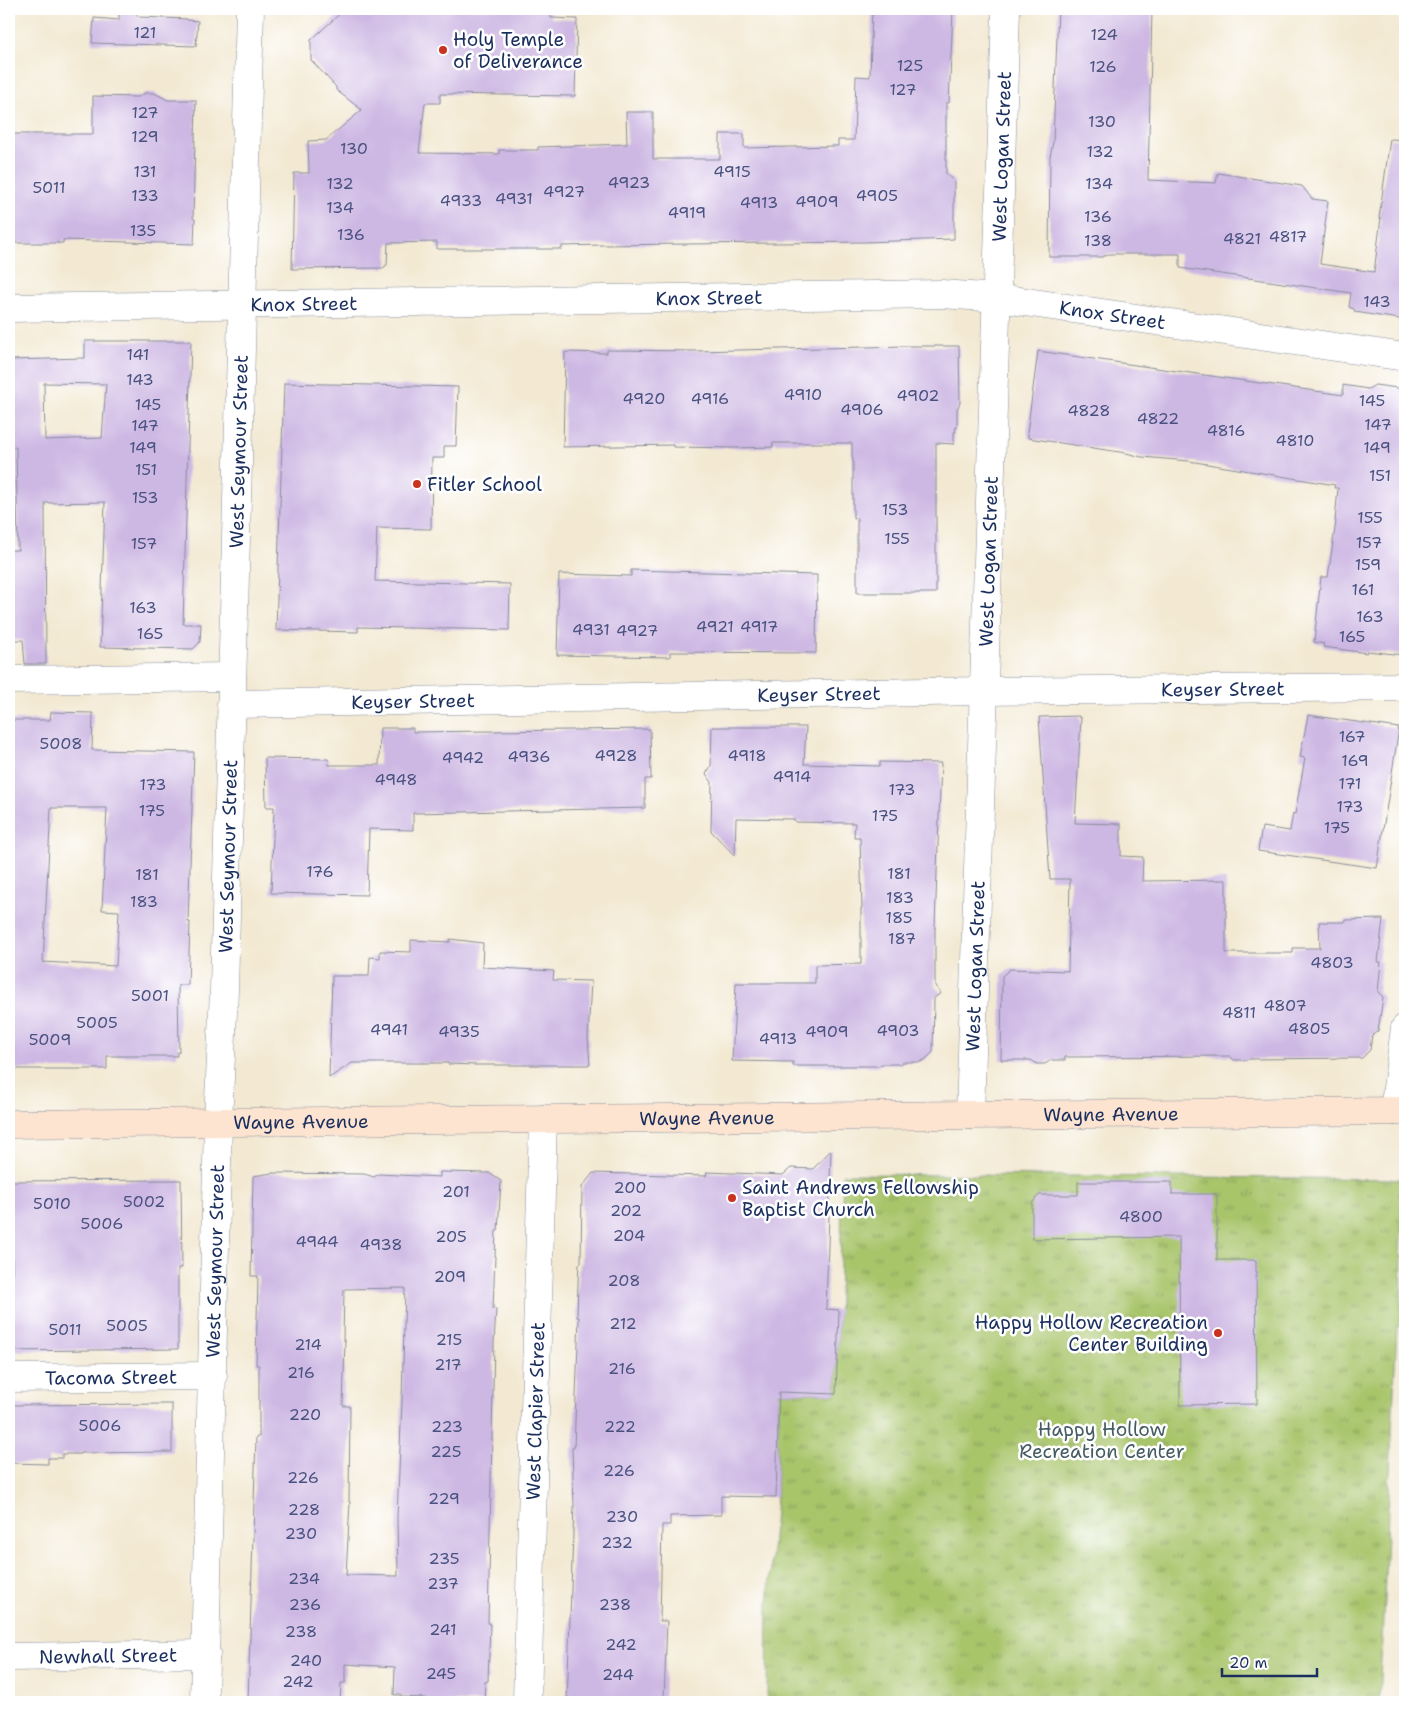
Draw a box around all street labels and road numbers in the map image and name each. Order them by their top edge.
street label: West Logan Street [986,71,1017,242]
street label: Knox Street [655,285,763,311]
street label: Knox Street [250,291,358,317]
street label: Knox Street [1058,295,1167,335]
street label: West Seymour Street [224,354,254,549]
street label: West Logan Street [973,476,1004,647]
street label: Keyser Street [1161,676,1285,702]
street label: Keyser Street [757,681,881,708]
street label: Keyser Street [351,688,475,715]
street label: West Seymour Street [213,759,243,953]
street label: West Logan Street [960,880,991,1052]
street label: Wayne Avenue [1043,1101,1179,1127]
street label: Wayne Avenue [639,1105,775,1131]
street label: Wayne Avenue [233,1109,369,1135]
street label: West Seymour Street [200,1164,230,1358]
street label: West Clapier Street [521,1322,550,1501]
street label: Tacoma Street [45,1364,177,1391]
street label: Newhall Street [39,1642,177,1670]

